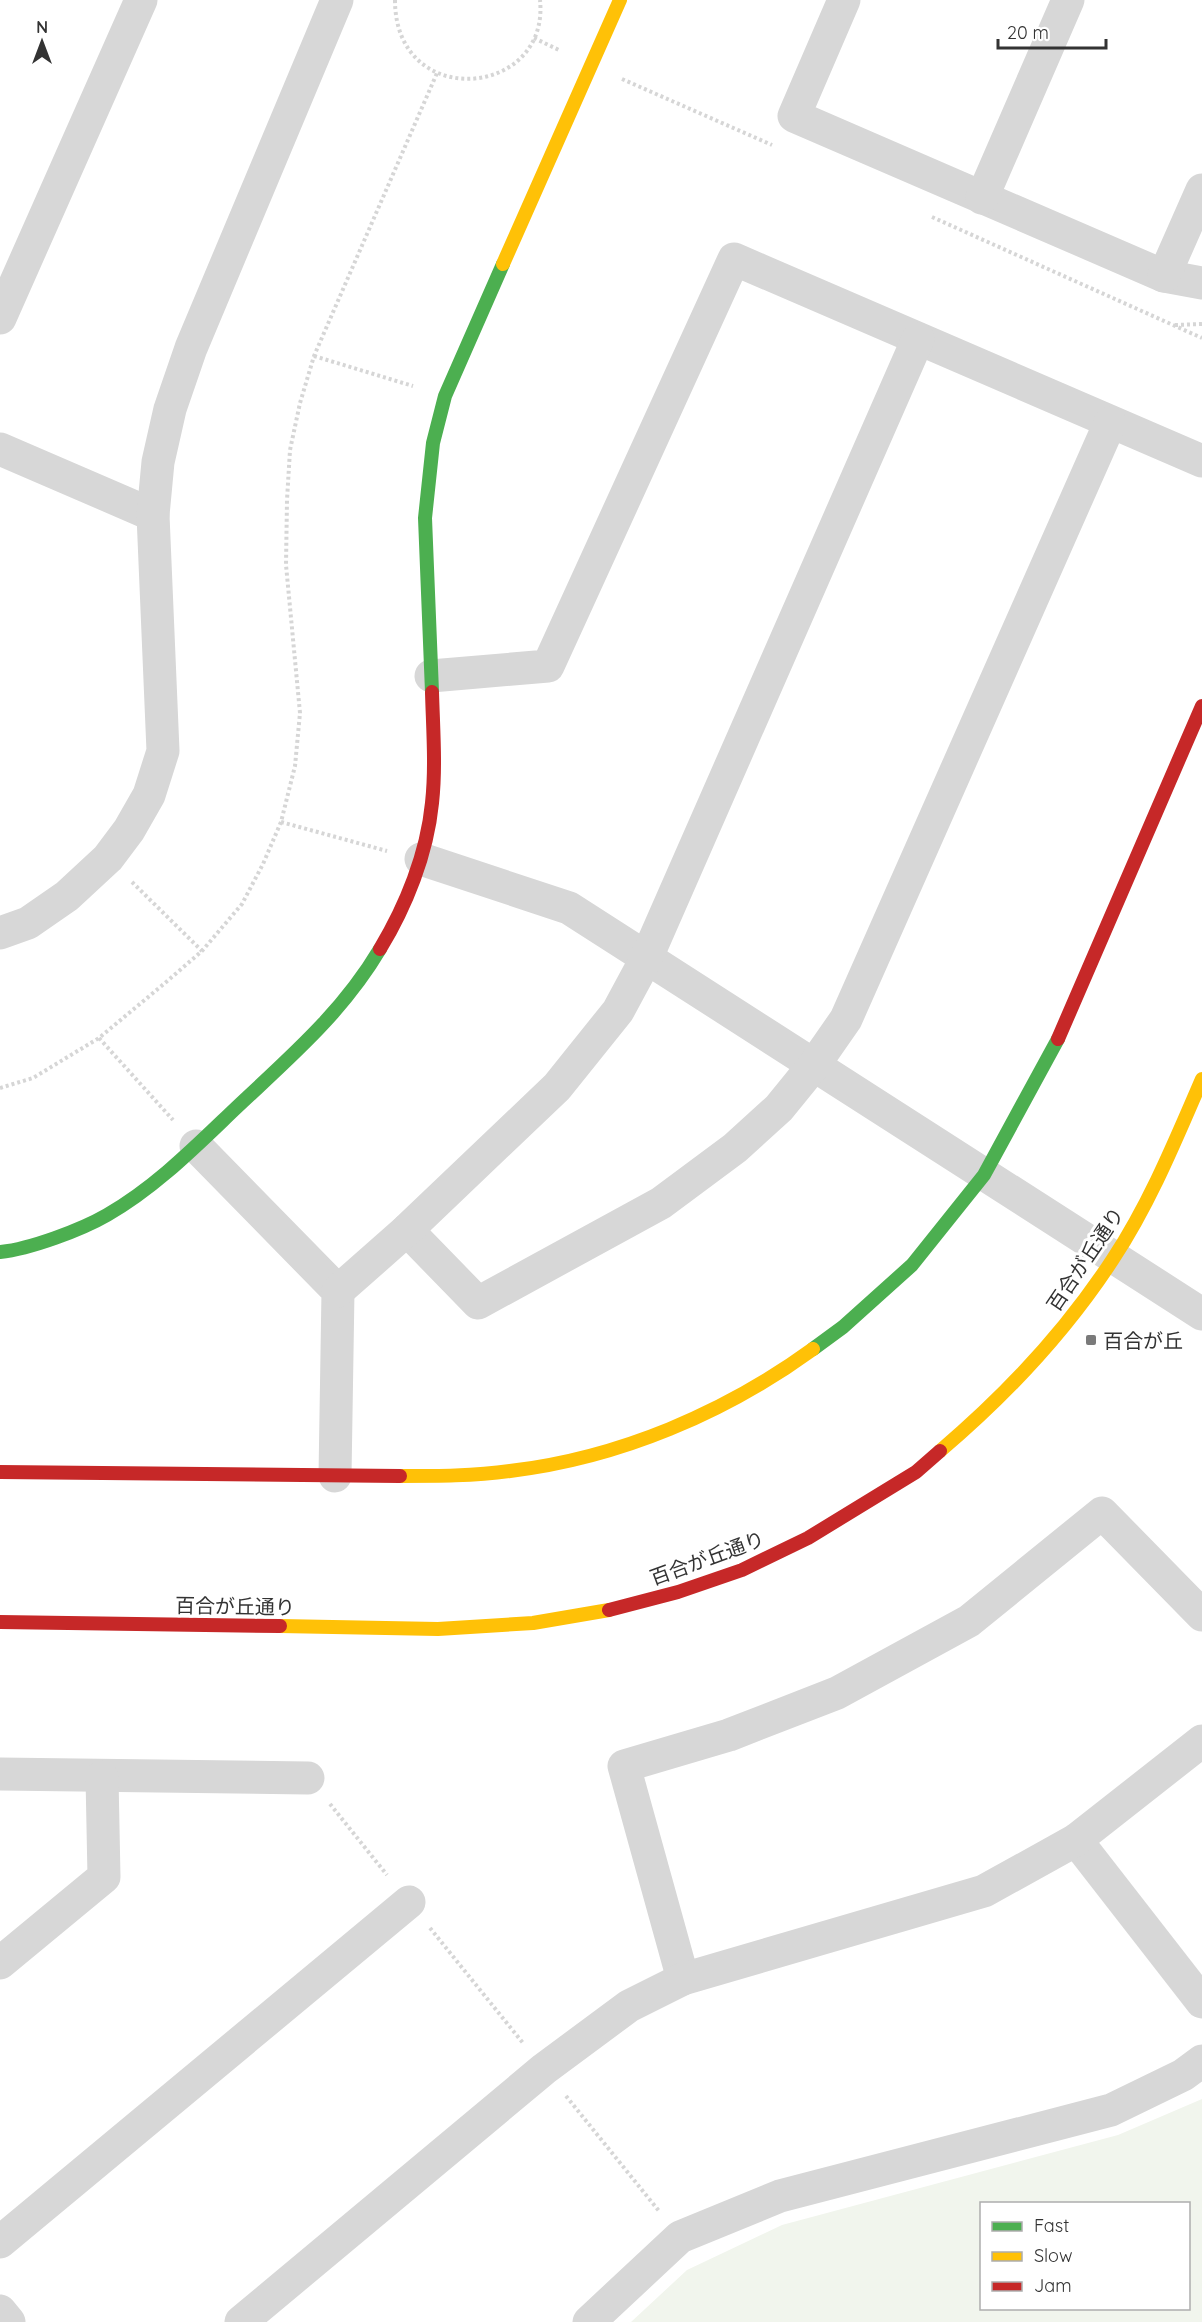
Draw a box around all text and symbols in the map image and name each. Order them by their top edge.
north arrow [12,12,72,72]
scale bar [998,12,1106,50]
text: N [36,17,48,37]
text: 20 m [1007,21,1049,44]
street label: 百合が丘通り [1041,1202,1129,1316]
place label: 百合が丘 [1103,1328,1183,1353]
marker: 百合が丘 [1084,1333,1098,1347]
street label: 百合が丘通り [646,1526,768,1590]
street label: 百合が丘通り [175,1592,295,1620]
legend [980,2202,1190,2310]
text: Fast [1034,2214,1069,2237]
text: Slow [1034,2244,1072,2267]
text: Jam [1034,2274,1072,2297]

